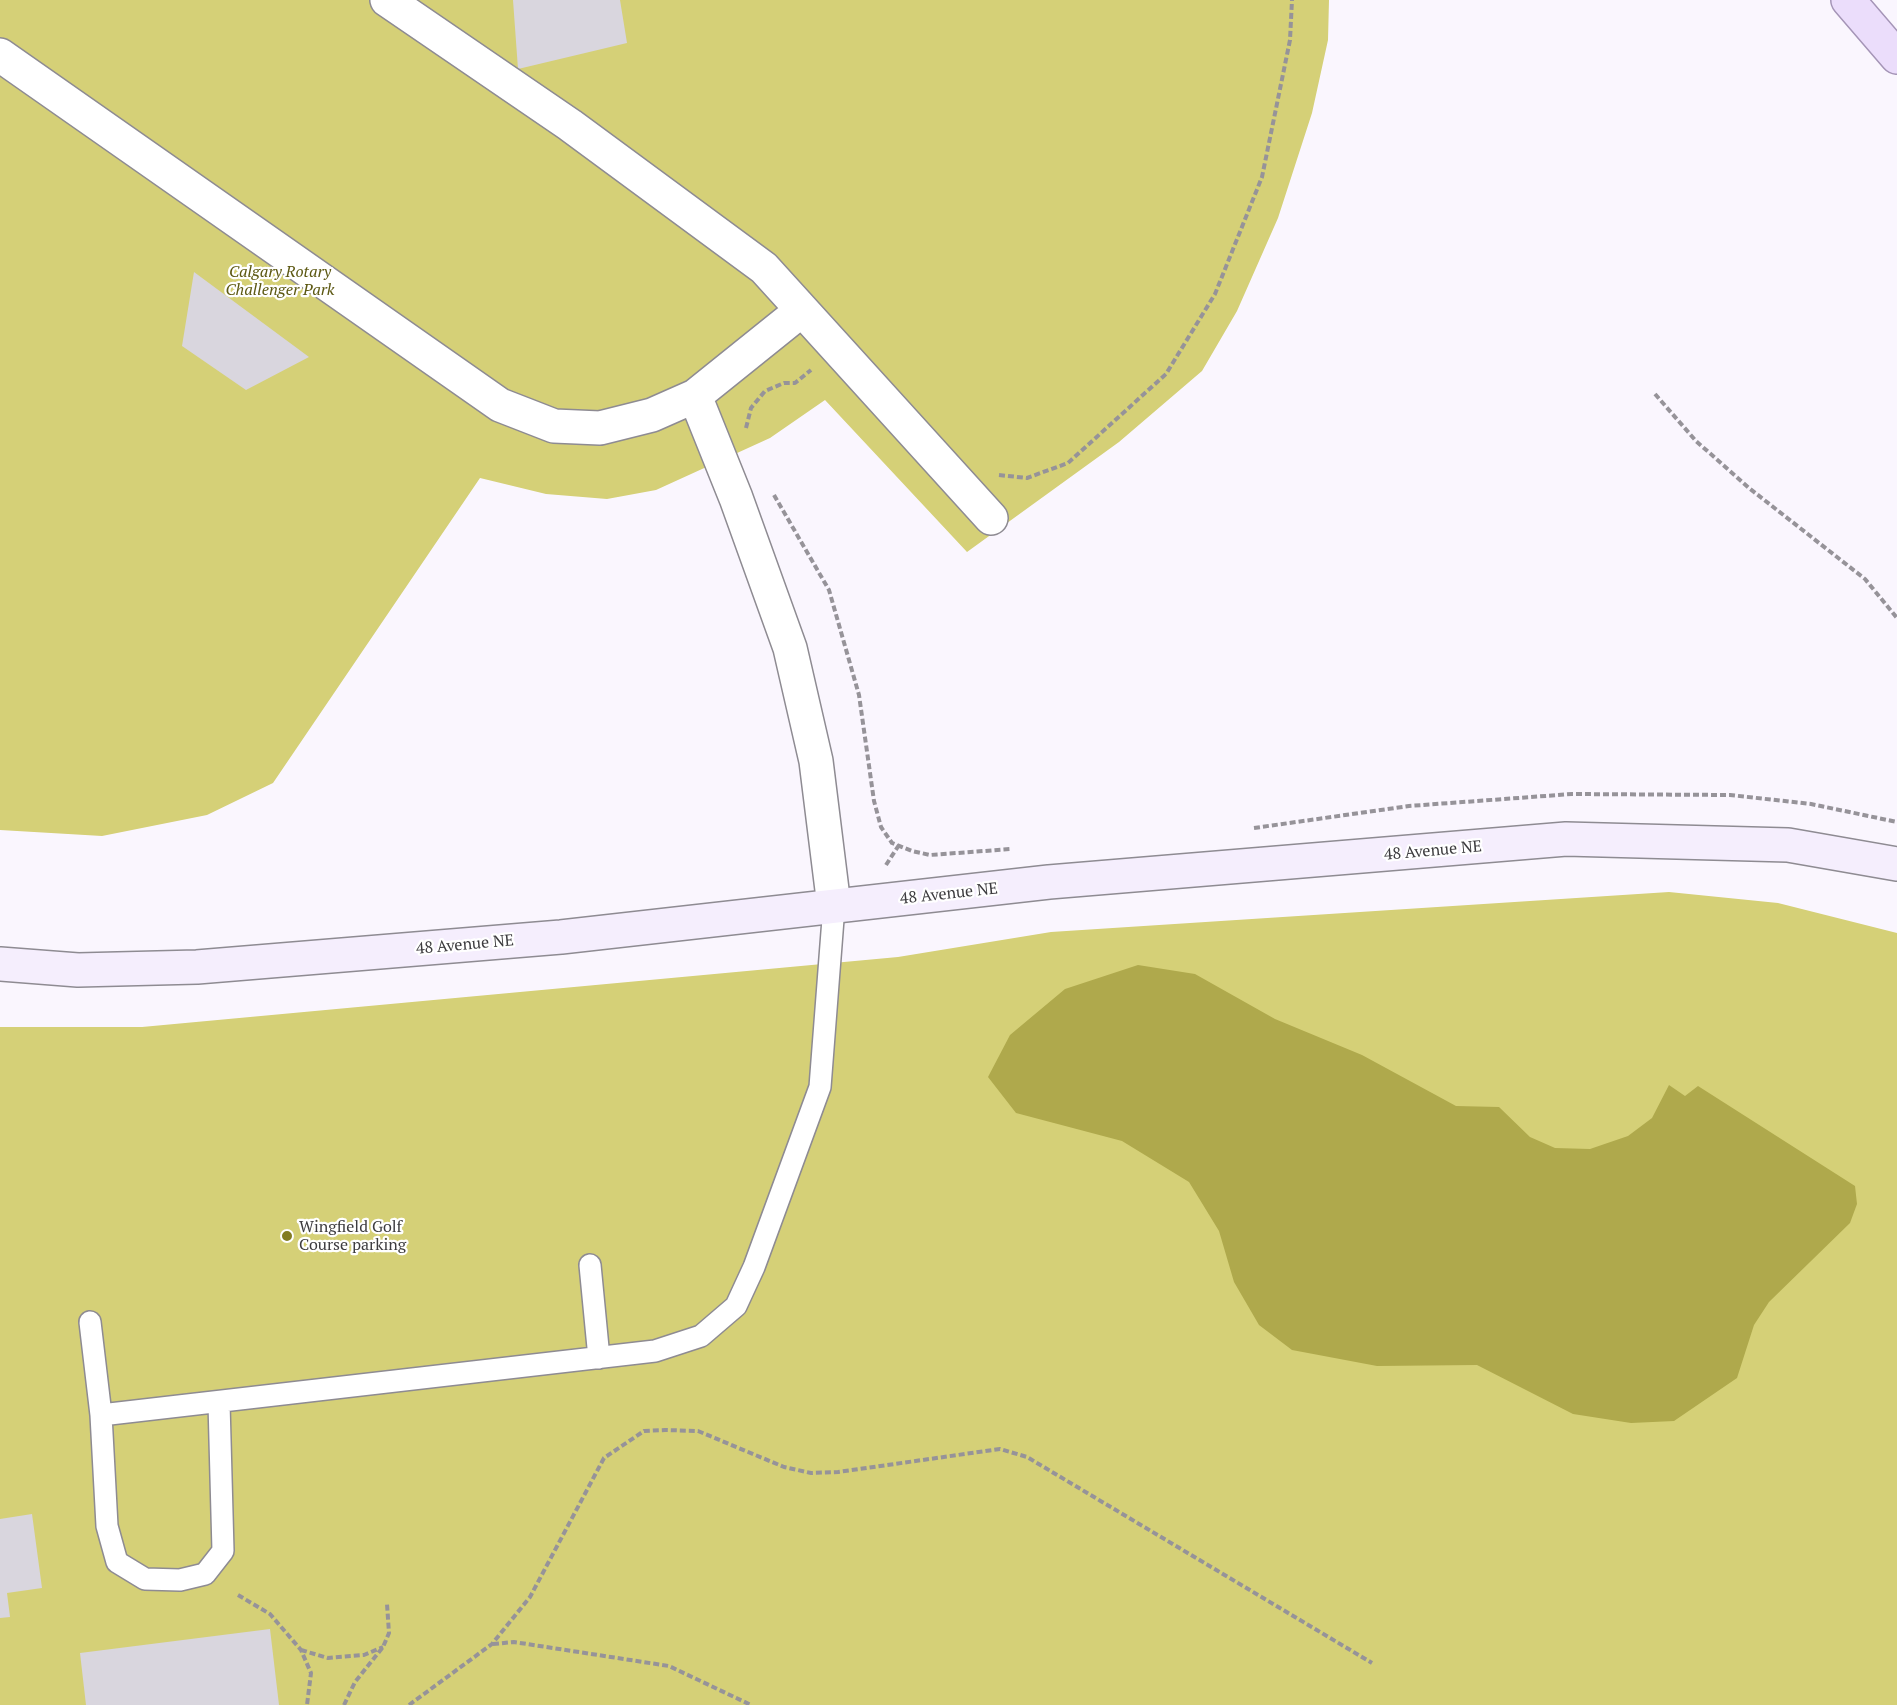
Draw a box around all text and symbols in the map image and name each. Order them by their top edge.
park label: Calgary Rotary Challenger Park [225,262,335,300]
street label: 48 Avenue NE [1383,837,1483,865]
street label: 48 Avenue NE [899,879,999,909]
street label: 48 Avenue NE [415,931,515,959]
place label: Wingfield Golf Course parking [299,1217,406,1255]
marker: Wingfield Golf Course parking [280,1229,294,1243]

